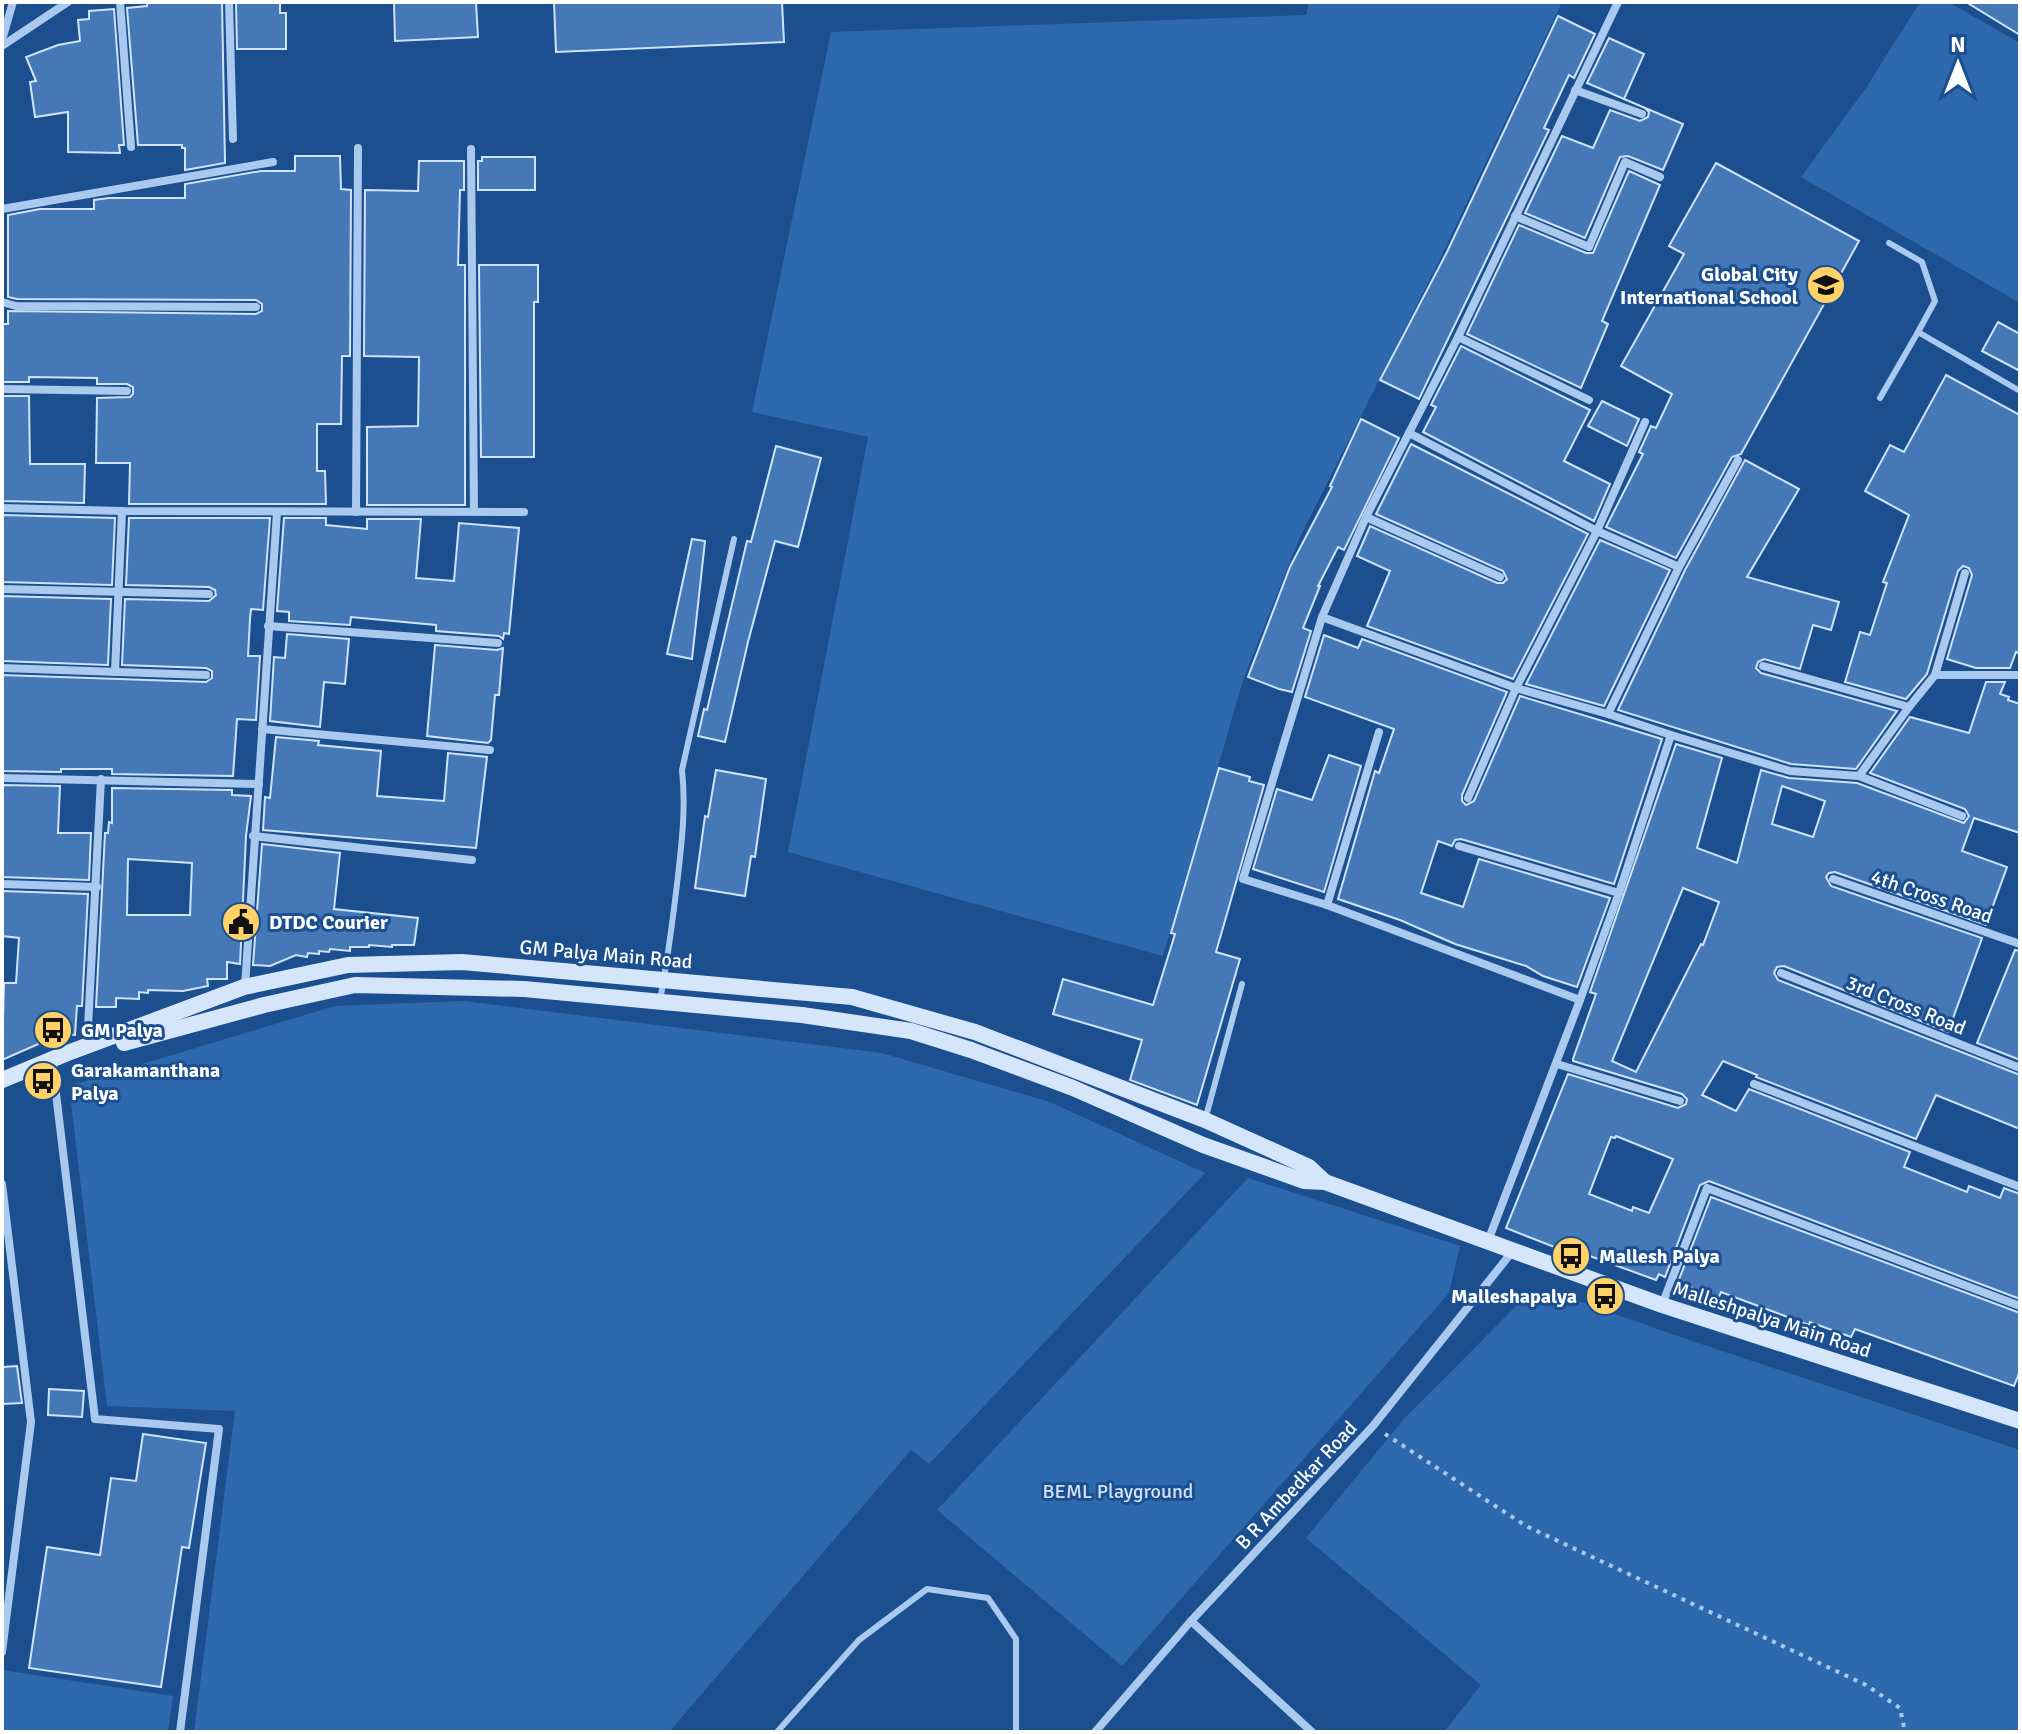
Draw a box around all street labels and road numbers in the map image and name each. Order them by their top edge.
street label: 4th Cross Road [1868,864,1996,929]
street label: GM Palya Main Road [518,934,694,975]
street label: 3rd Cross Road [1842,970,1969,1041]
street label: Malleshpalya Main Road [1669,1276,1874,1363]
street label: B R Ambedkar Road [1230,1416,1362,1555]

